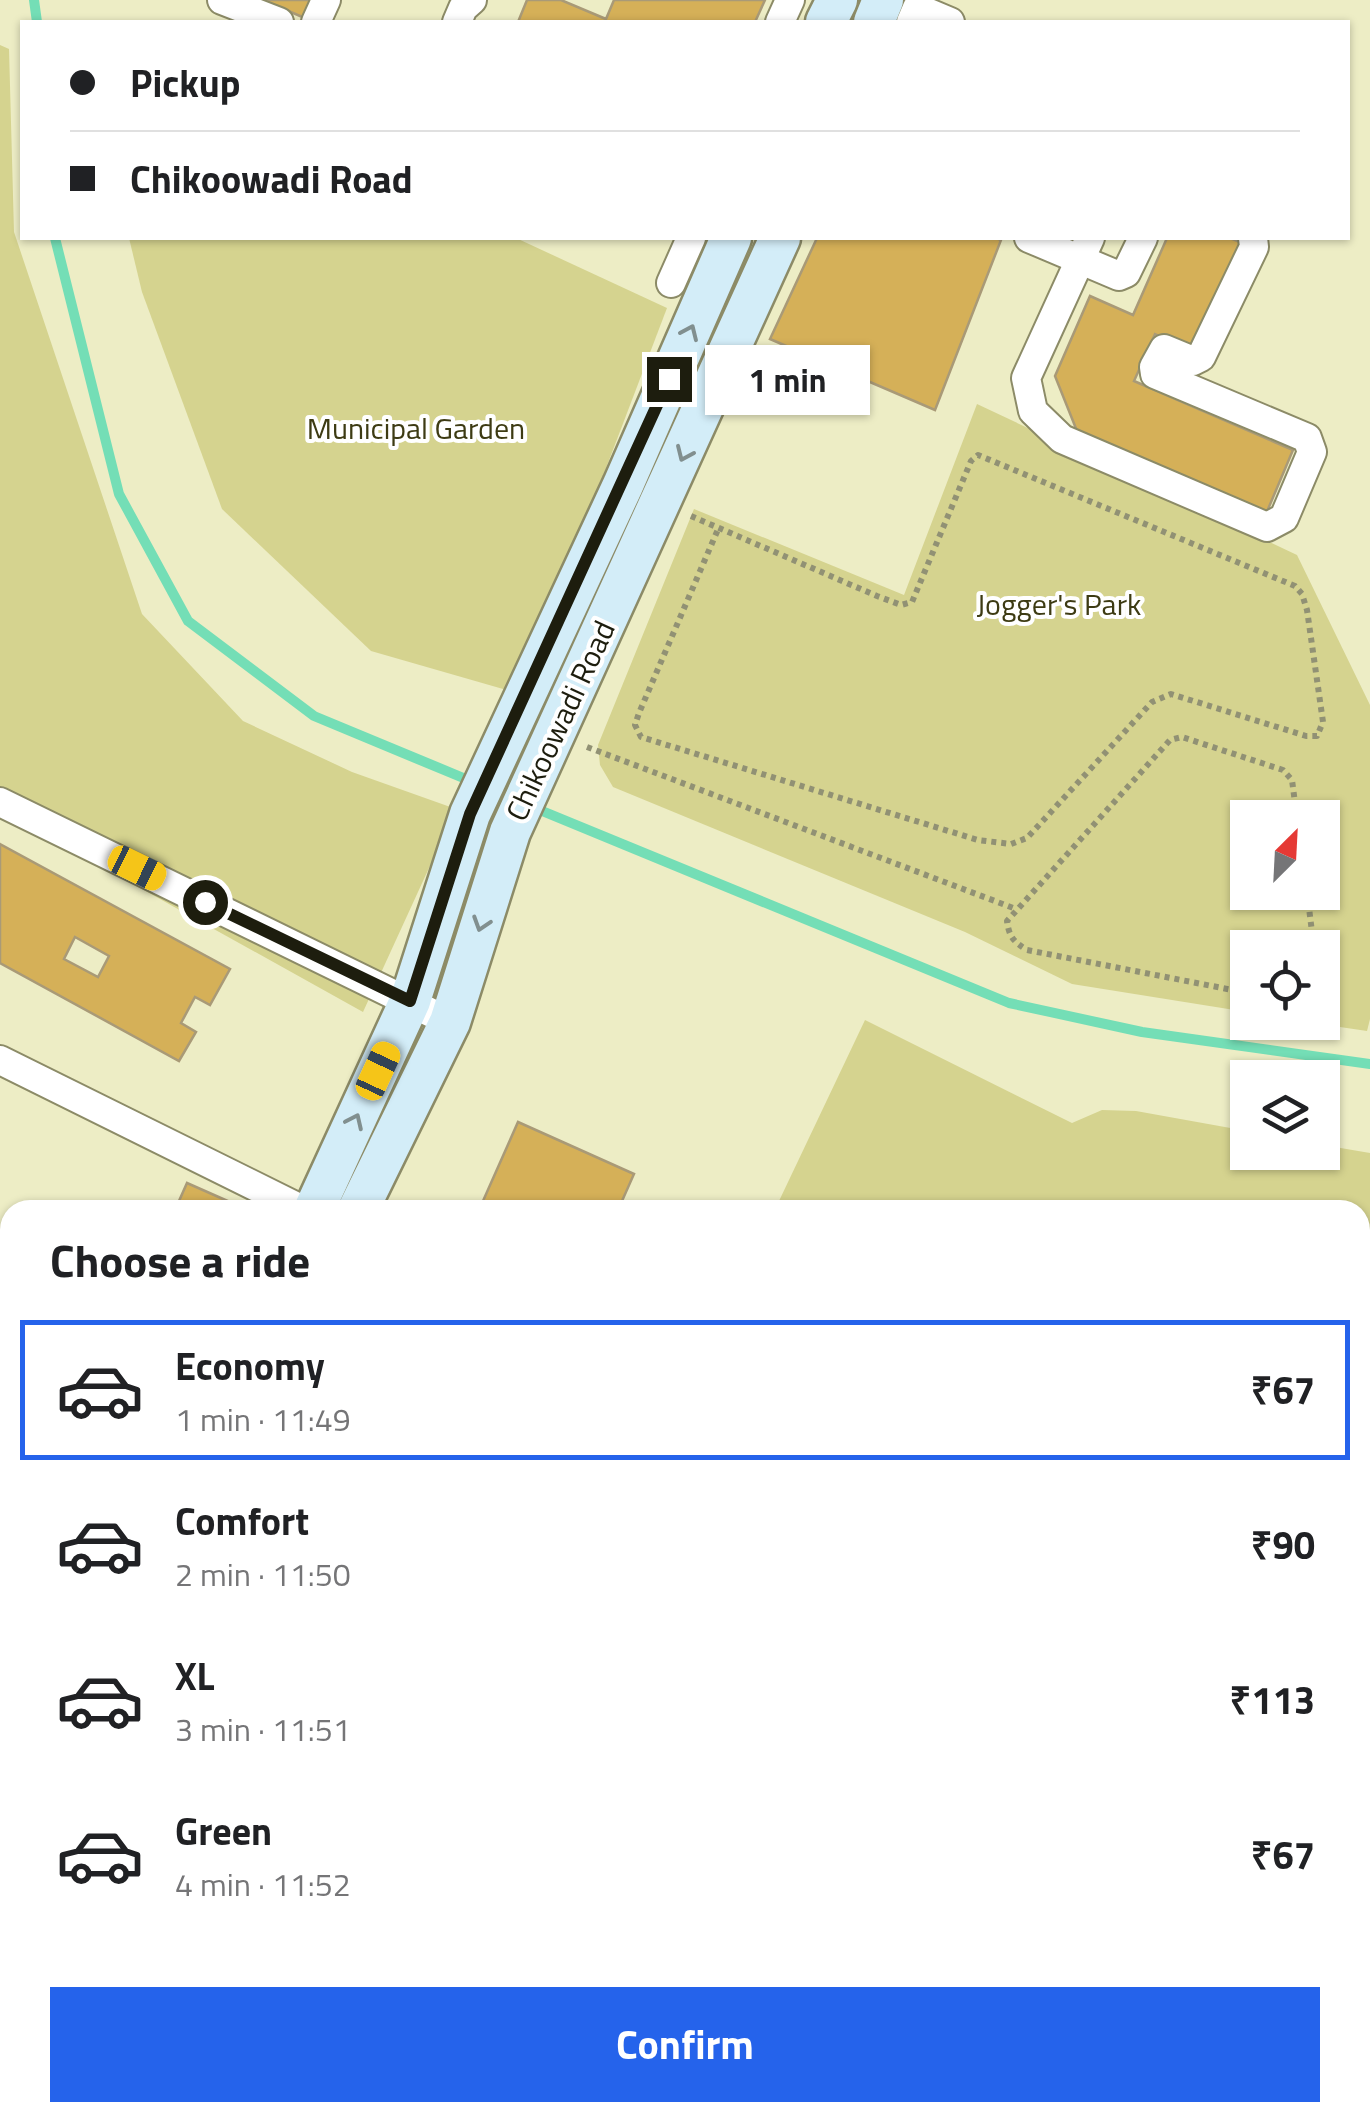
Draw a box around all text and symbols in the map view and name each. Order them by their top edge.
text: Pickup [130,54,240,112]
text: Chikoowadi Road [130,150,413,208]
one-way arrow [678,324,698,342]
callout: 1 min [704,344,869,414]
text: 1 min [749,356,826,404]
route end [647,357,692,402]
park label: Municipal Garden [307,405,525,451]
one-way arrow [676,444,696,462]
park label: Jogger's Park [977,581,1141,627]
street label: Chikoowadi Road [494,613,627,828]
north arrow [1230,800,1340,910]
map controls [1230,800,1340,1170]
car [103,841,171,895]
route start [183,880,228,925]
one-way arrow [472,915,493,932]
button: locate [1230,930,1340,1040]
car [352,1037,404,1105]
button: layers [1230,1060,1340,1170]
one-way arrow [343,1114,363,1132]
text: Choose a ride [50,1226,310,1294]
text: Economy [175,1337,325,1395]
icon: car [55,1345,145,1435]
text: ₹67 [1251,1361,1315,1419]
text: 1 min · 11:49 [175,1395,351,1443]
text: Comfort [175,1492,309,1550]
icon: car [55,1500,145,1590]
text: ₹90 [1251,1516,1315,1574]
text: 2 min · 11:50 [175,1550,351,1598]
text: XL [175,1647,215,1705]
icon: car [55,1655,145,1745]
text: ₹113 [1229,1671,1315,1729]
text: 3 min · 11:51 [175,1705,351,1753]
text: Green [175,1802,272,1860]
icon: car [55,1810,145,1900]
text: ₹67 [1251,1826,1315,1884]
text: 4 min · 11:52 [175,1860,351,1908]
button: Confirm [50,1987,1320,2102]

